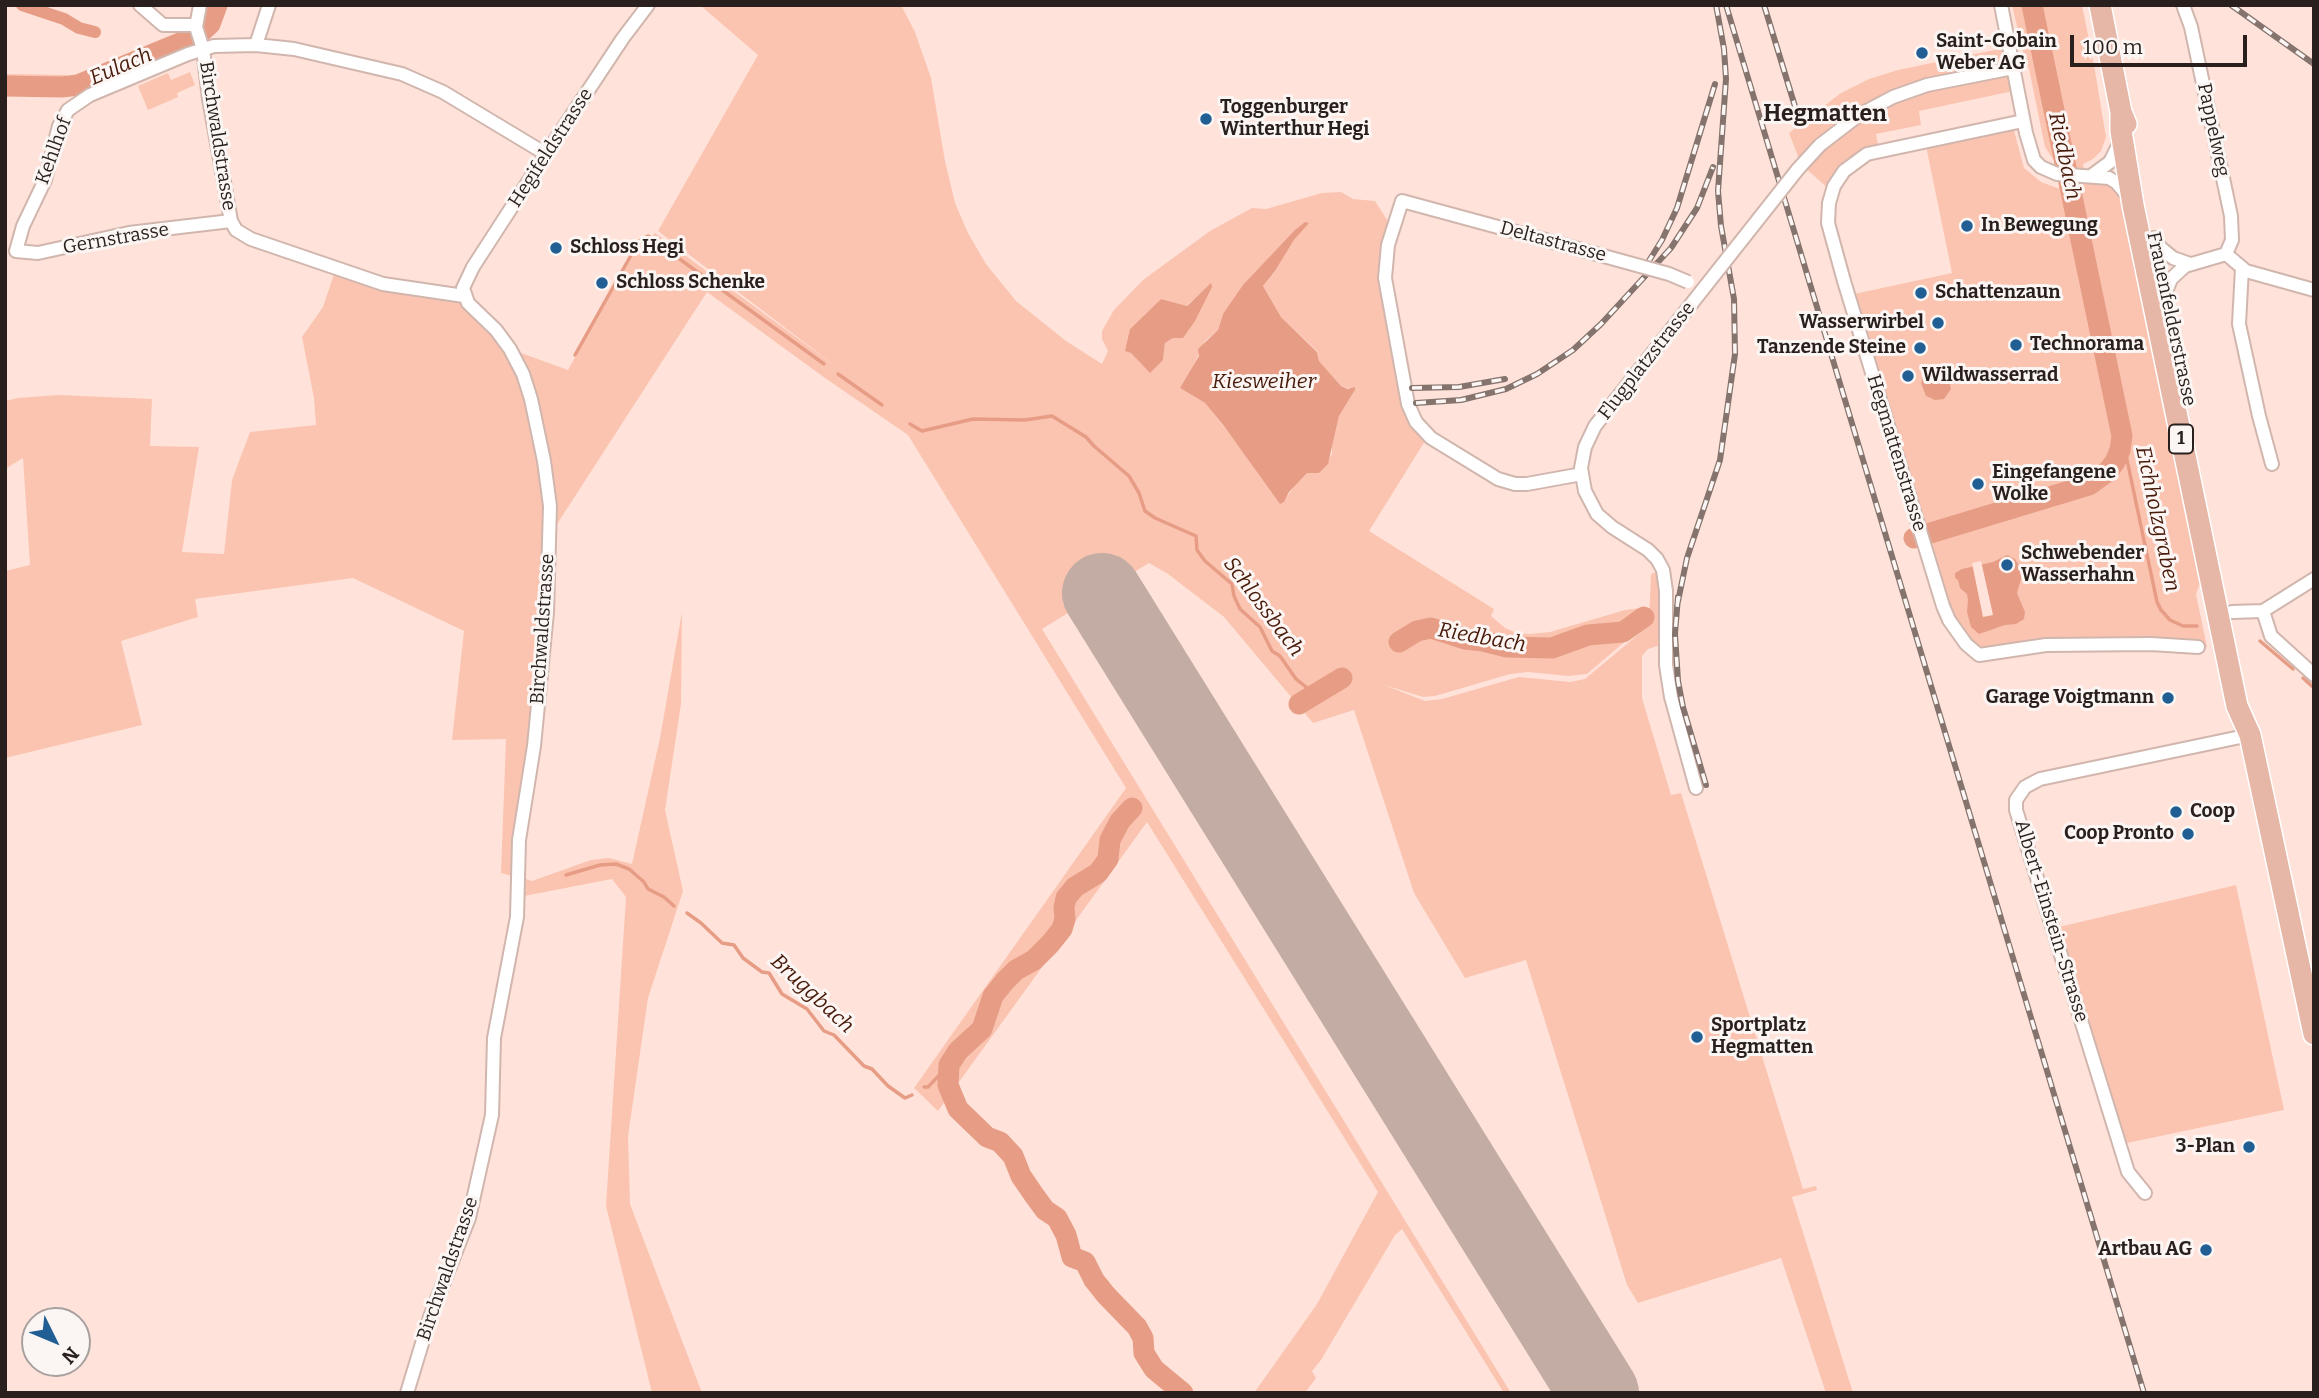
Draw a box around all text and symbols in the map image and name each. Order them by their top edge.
scale bar [2074,21,2251,65]
place label: Saint-Gobain Weber AG [1936,31,2057,75]
text: 100 m [2083,34,2143,60]
water label: Eulach [86,43,156,91]
marker: Saint-Gobain Weber AG [1914,45,1930,61]
street label: Birchwaldstrasse [194,60,240,212]
street label: Pappelweg [2192,81,2234,179]
street label: Hegifeldstrasse [504,84,598,212]
place label: Toggenburger Winterthur Hegi [1220,97,1369,141]
district label: Hegmatten [1763,101,1887,129]
water label: Riedbach [2042,110,2086,202]
marker: Toggenburger Winterthur Hegi [1198,111,1214,127]
street label: Kehlhof [31,114,77,188]
place label: In Bewegung [1981,215,2098,237]
street label: Deltastrasse [1497,217,1609,267]
street label: Gernstrasse [61,218,171,260]
marker: In Bewegung [1959,218,1975,234]
street label: Frauenfelderstrasse [2141,230,2201,408]
place label: Schloss Hegi [570,237,684,259]
marker: Schloss Hegi [548,240,564,256]
place label: Schloss Schenke [616,272,765,294]
marker: Schloss Schenke [594,275,610,291]
place label: Schattenzaun [1935,282,2060,304]
marker: Schattenzaun [1913,285,1929,301]
street label: Flugplatzstrasse [1594,297,1700,425]
place label: Wasserwirbel [1799,312,1924,334]
marker: Wasserwirbel [1930,315,1946,331]
place label: Technorama [2030,334,2144,356]
place label: Tanzende Steine [1757,337,1906,359]
marker: Technorama [2008,337,2024,353]
marker: Tanzende Steine [1912,340,1928,356]
place label: Wildwasserrad [1922,365,2058,387]
marker: Wildwasserrad [1900,368,1916,384]
water label: Kiesweiher [1212,369,1316,395]
street label: Hegmattenstrasse [1861,372,1931,534]
road number: 1 [2169,424,2193,454]
water label: Eichholzgraben [2129,444,2185,594]
place label: Eingefangene Wolke [1992,462,2116,506]
marker: Eingefangene Wolke [1970,476,1986,492]
place label: Schwebender Wasserhahn [2021,543,2144,587]
water label: Schlossbach [1217,552,1309,662]
street label: Birchwaldstrasse [526,553,560,705]
marker: Schwebender Wasserhahn [1999,557,2015,573]
water label: Riedbach [1436,618,1528,658]
place label: Garage Voigtmann [1986,687,2154,709]
marker: Garage Voigtmann [2160,690,2176,706]
place label: Coop [2190,801,2235,823]
marker: Coop [2168,804,2184,820]
street label: Albert-Einstein-Strasse [2009,817,2093,1025]
place label: Coop Pronto [2064,823,2174,845]
marker: Coop Pronto [2180,826,2196,842]
water label: Bruggbach [765,949,859,1039]
place label: Sportplatz Hegmatten [1711,1015,1813,1059]
marker: Sportplatz Hegmatten [1689,1029,1705,1045]
place label: 3-Plan [2175,1136,2235,1158]
marker: 3-Plan [2241,1139,2257,1155]
street label: Birchwaldstrasse [413,1194,483,1344]
place label: Artbau AG [2098,1239,2192,1261]
marker: Artbau AG [2198,1242,2214,1258]
north arrow [21,1307,91,1377]
text: N [57,1342,84,1369]

